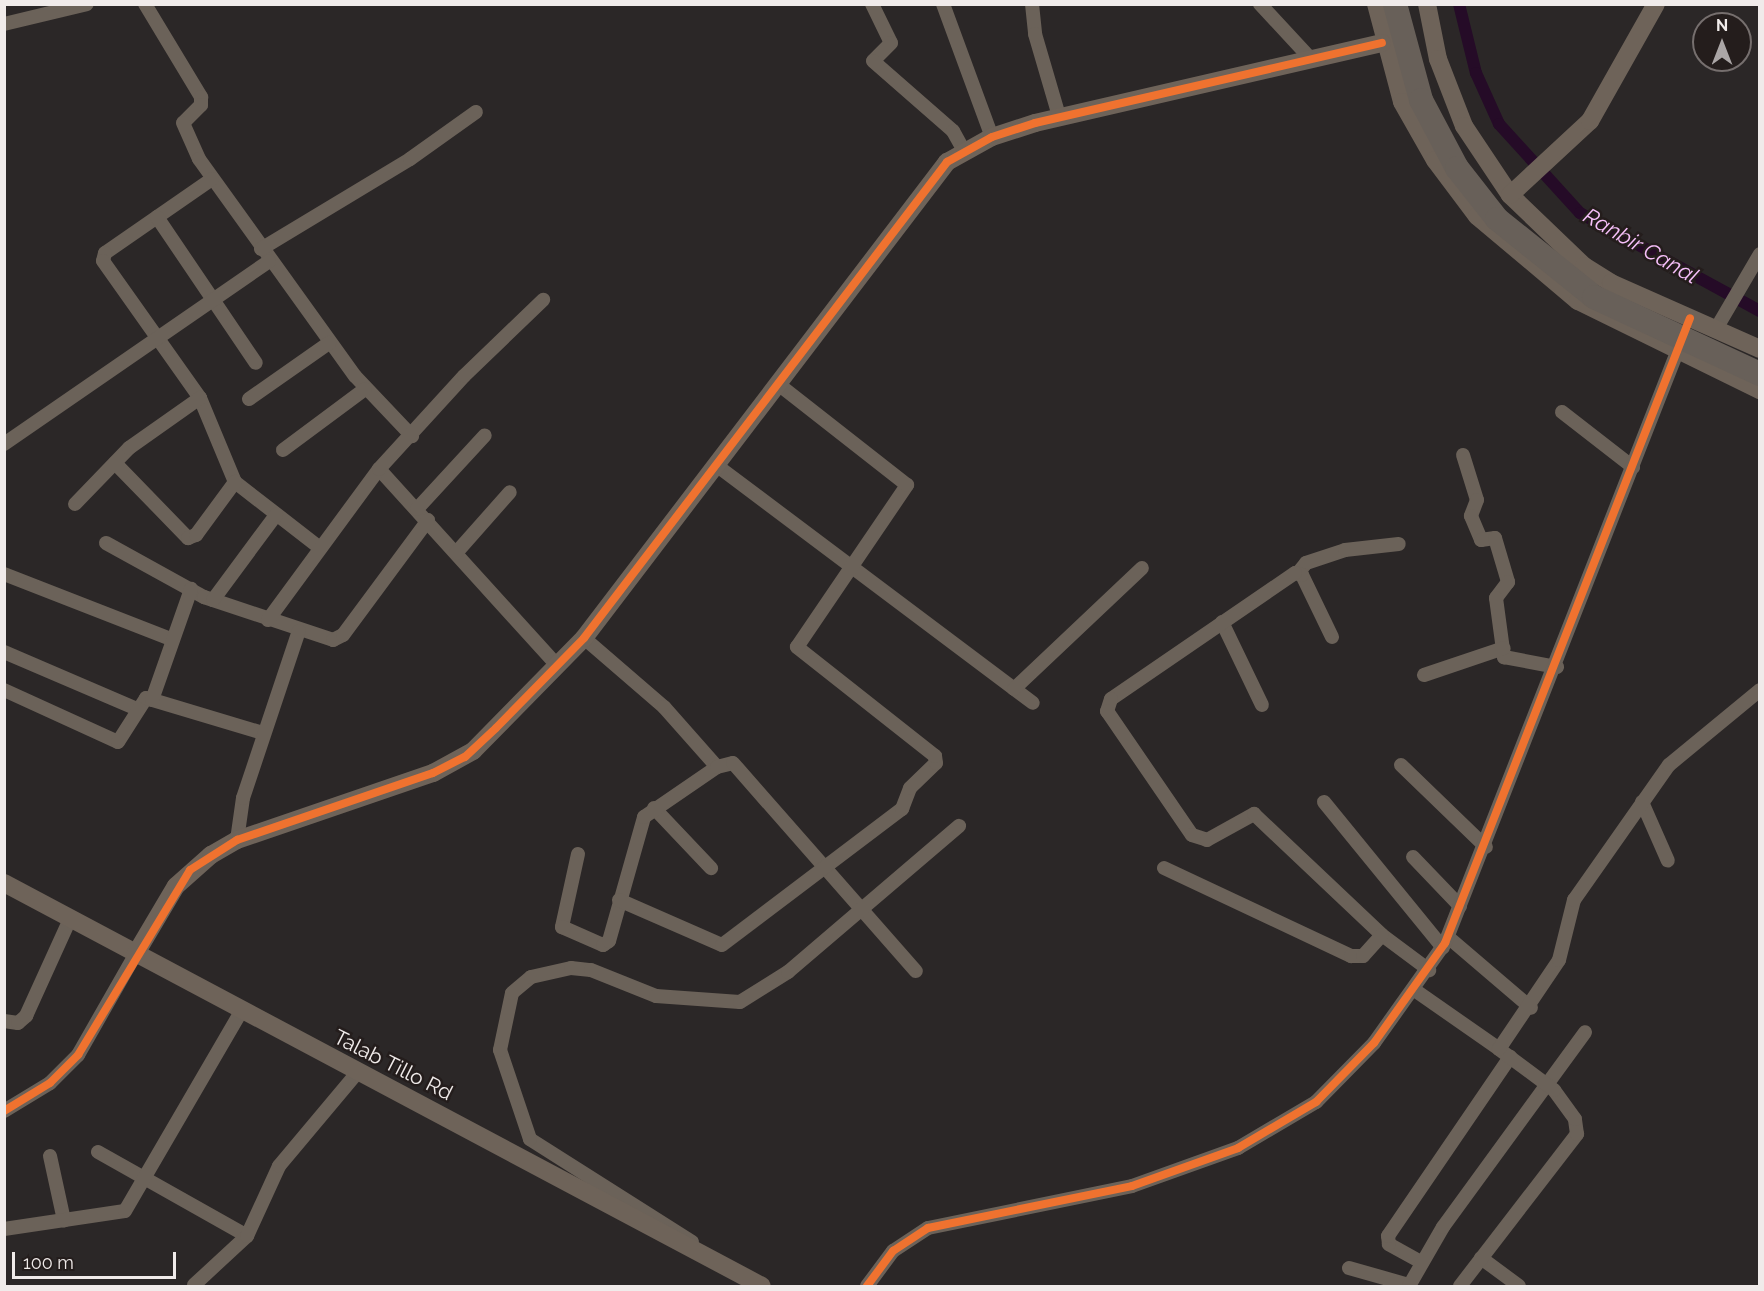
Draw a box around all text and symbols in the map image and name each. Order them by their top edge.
north arrow [1692,12,1752,72]
text: N [1716,16,1728,35]
water label: Ranbir Canal [1579,202,1703,290]
street label: Talab Tillo Rd [329,1024,457,1106]
scale bar [15,1240,178,1278]
text: 100 m [23,1252,74,1273]

